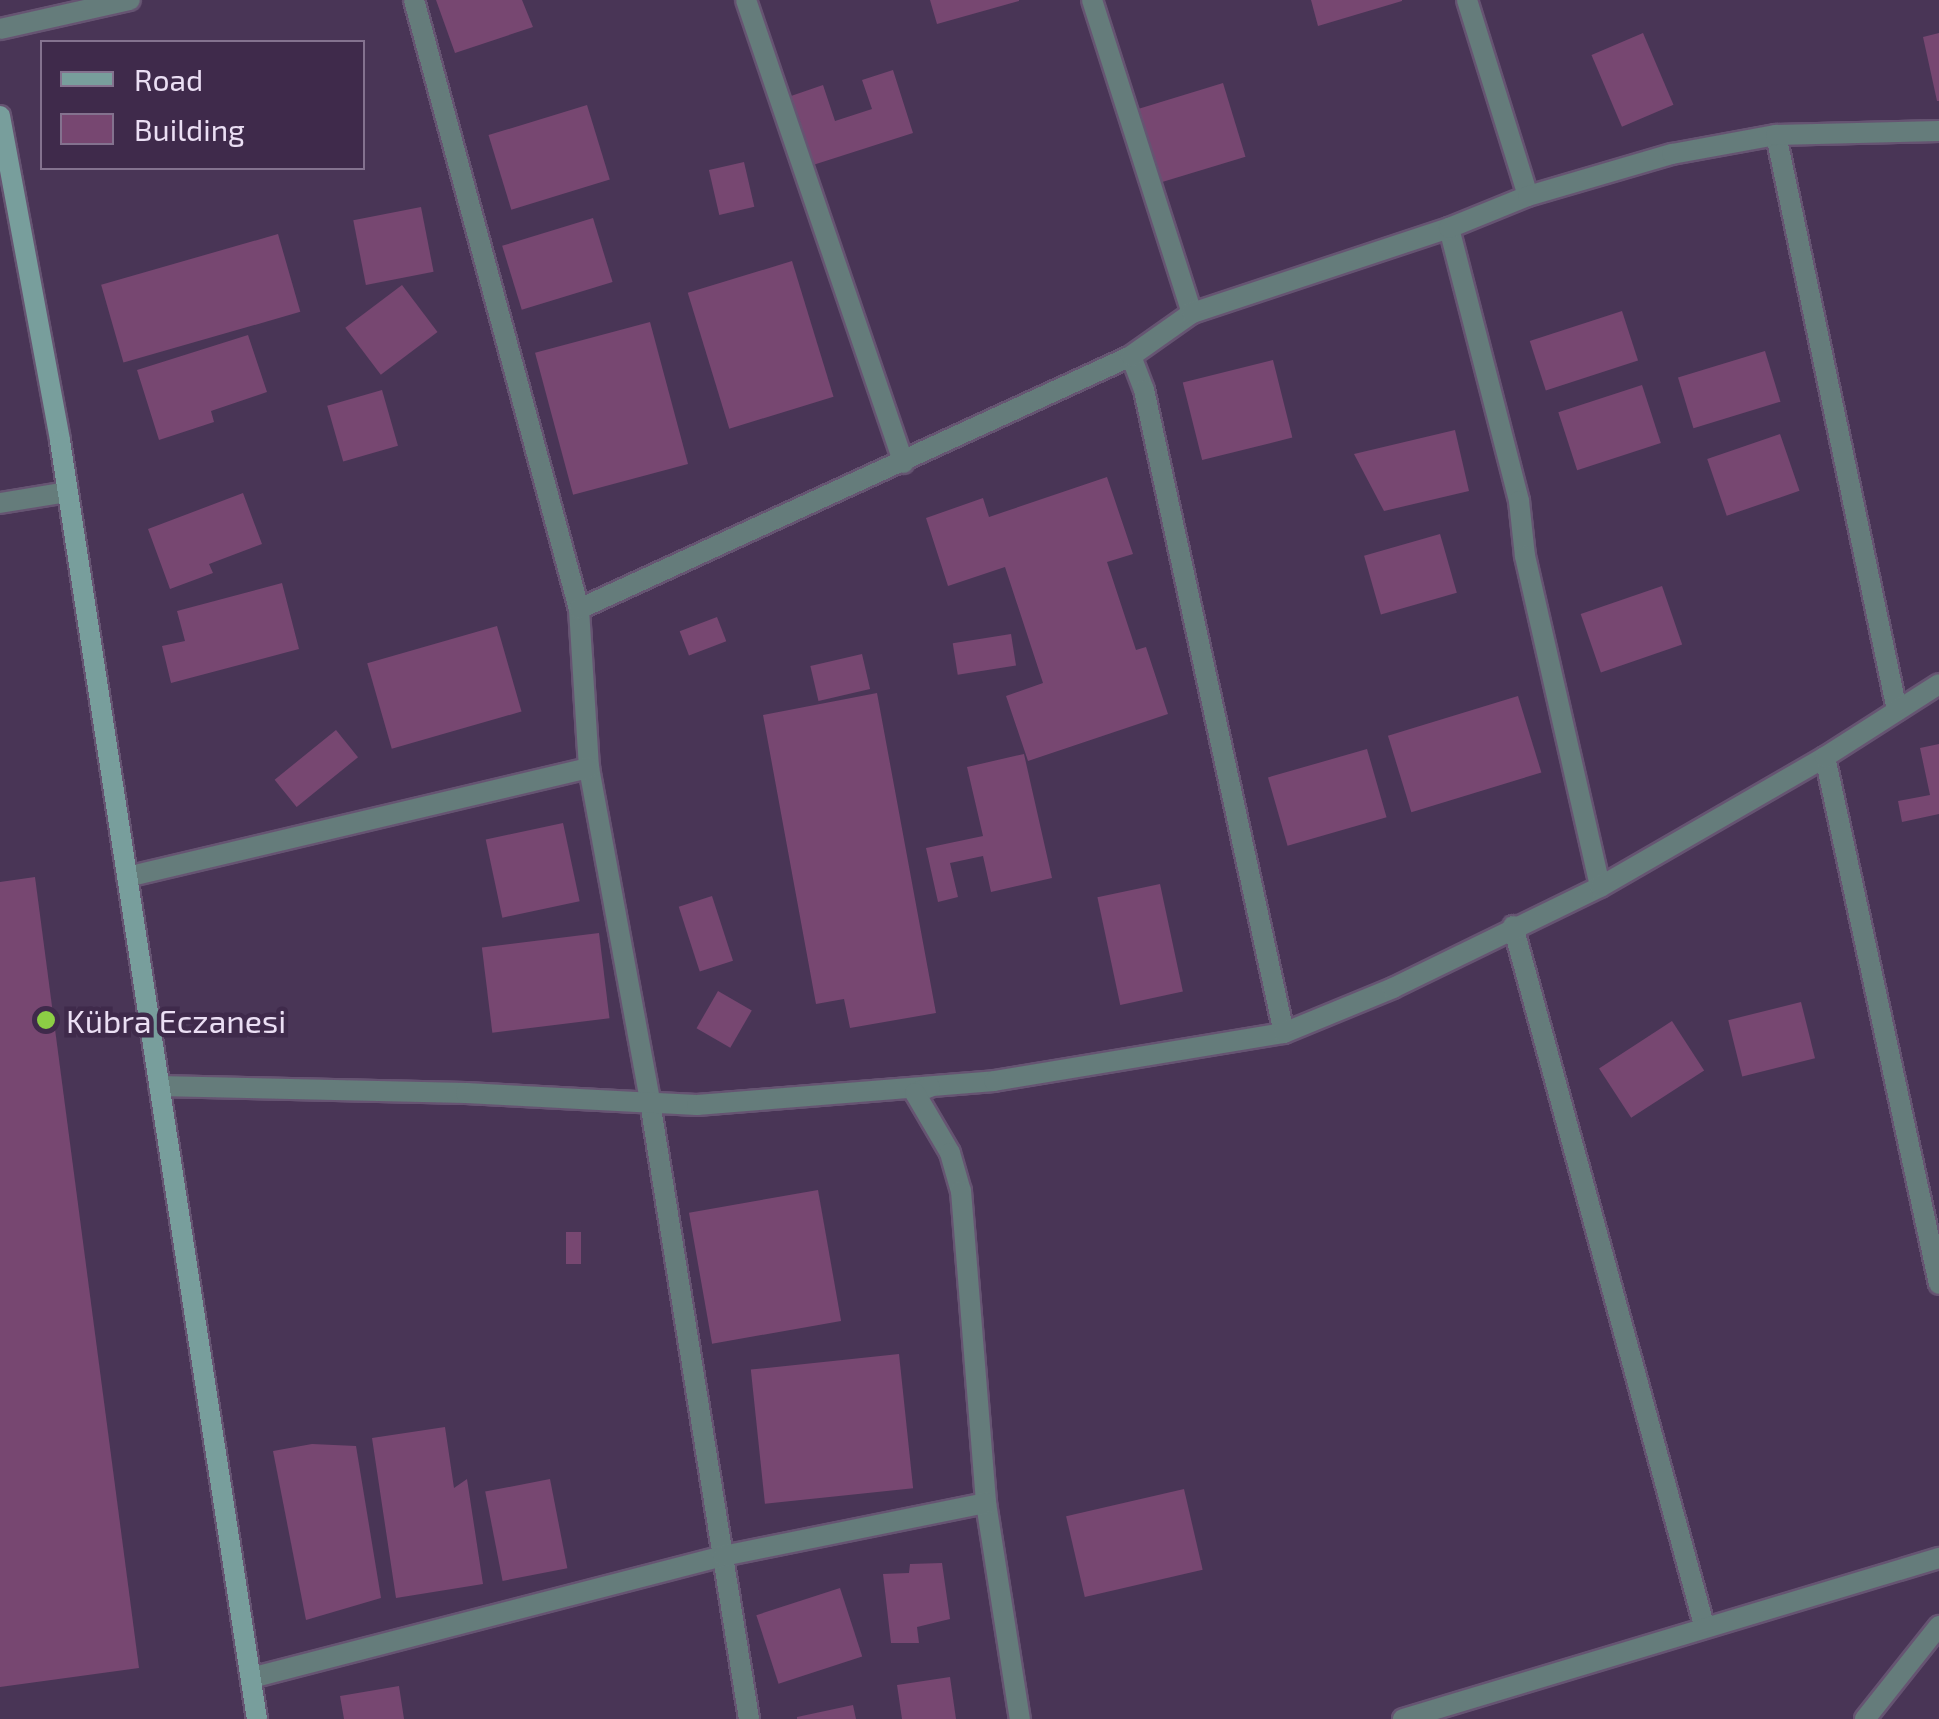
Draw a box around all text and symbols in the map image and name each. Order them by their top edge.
legend [40,40,365,170]
text: Road [134,61,203,97]
text: Building [134,111,245,147]
place label: Kübra Eczanesi [66,1001,286,1039]
marker: Kübra Eczanesi [35,1009,57,1031]

